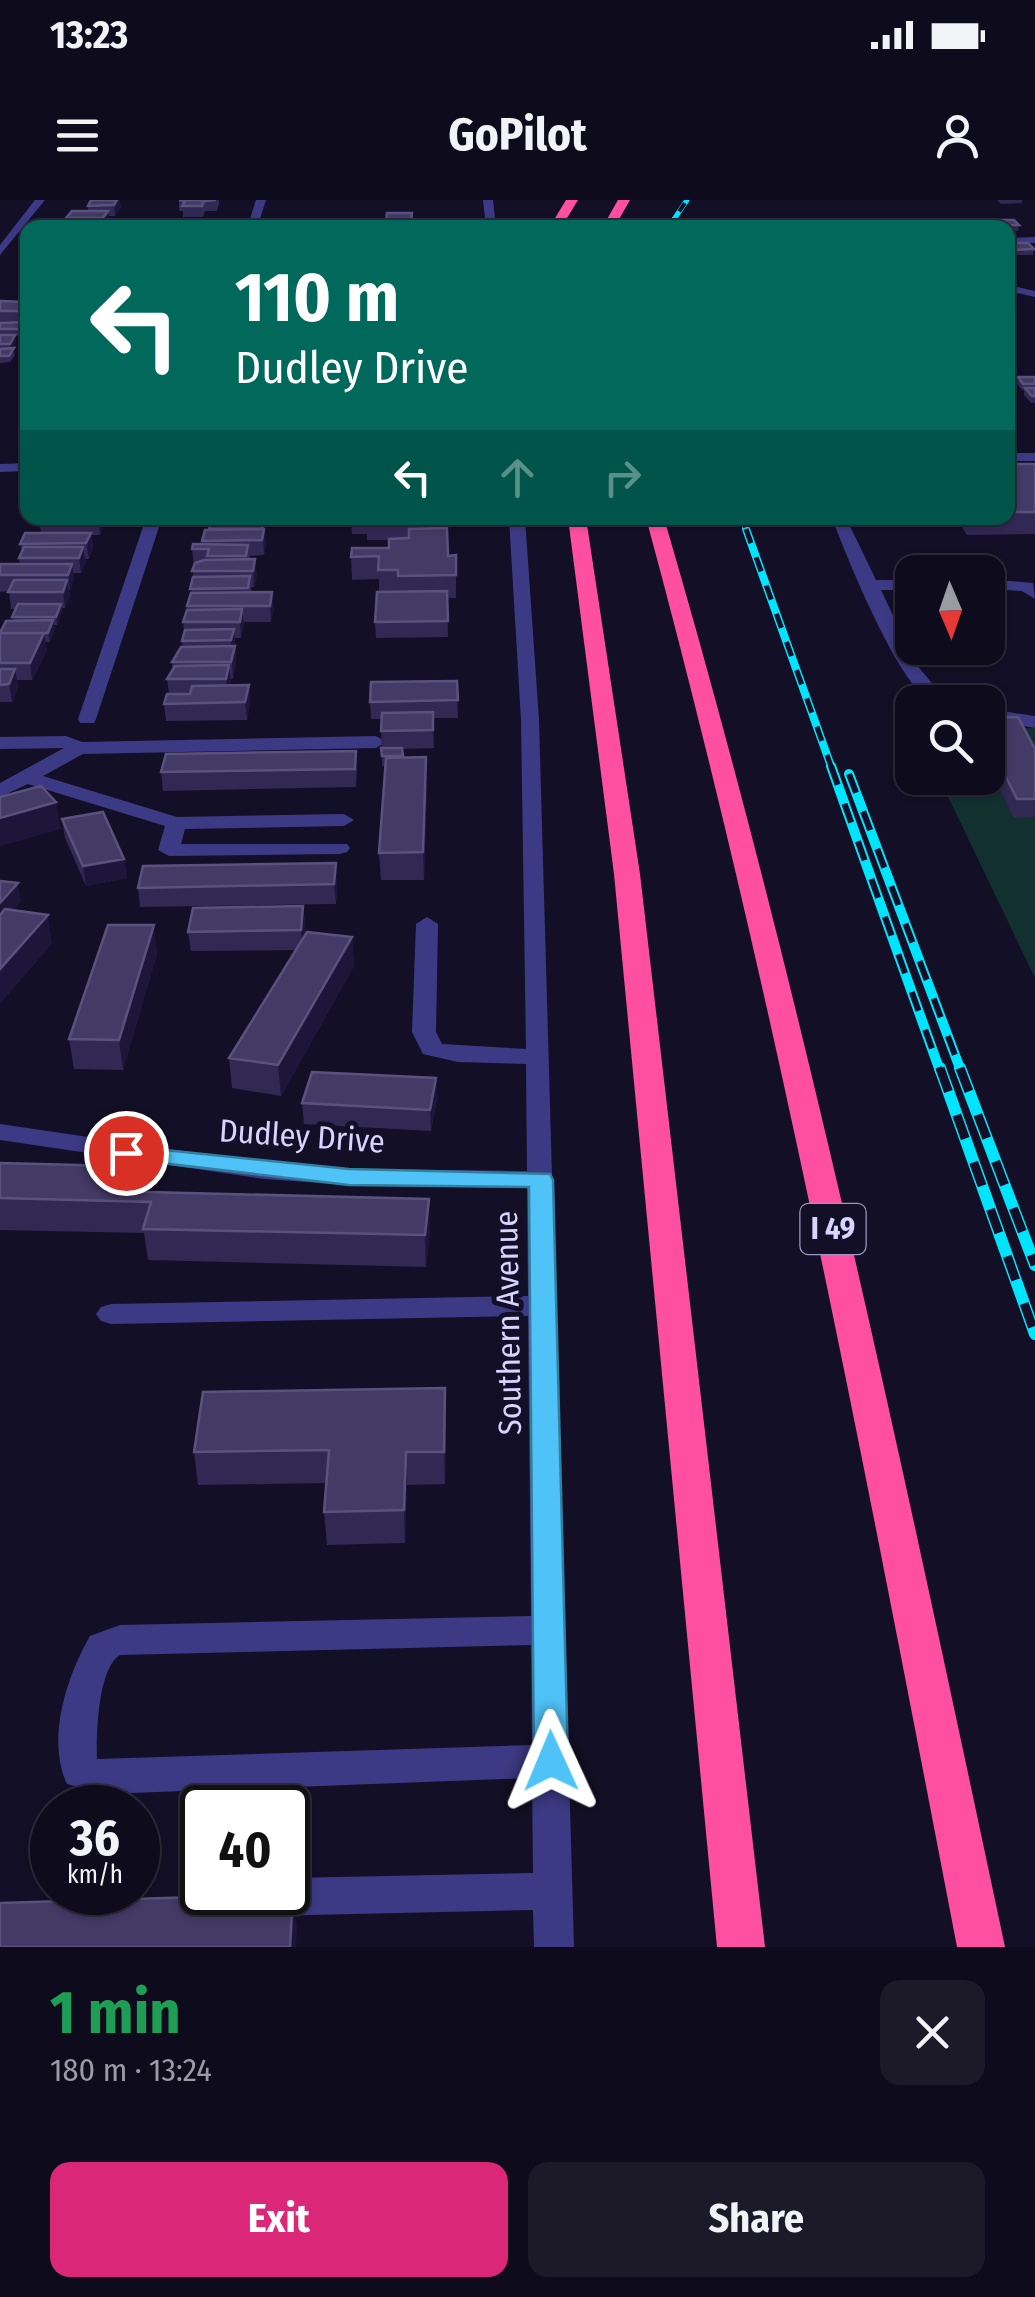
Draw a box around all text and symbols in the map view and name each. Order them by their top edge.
text: 13:23 [50,12,128,58]
icon: menu [50,108,105,163]
text: GoPilot [448,108,587,162]
icon: person [930,108,985,163]
text: 110 m [235,256,399,340]
icon: left [70,260,200,390]
text: Dudley Drive [235,341,468,395]
icon: left [385,450,440,505]
icon: ahead [490,450,545,505]
icon: right [595,450,650,505]
north arrow [895,555,1005,665]
map controls [895,555,1005,795]
button: search [895,685,1005,795]
pin [84,1111,169,1196]
street label: Dudley Drive [218,1111,386,1161]
icon: arrive [99,1126,154,1181]
road number: I 49 [800,1204,866,1254]
street label: Southern Avenue [487,1211,529,1435]
position arrow [499,1709,603,1813]
speed limit sign: 40 [180,1785,310,1915]
text: 36 [70,1808,120,1868]
text: km/h [67,1860,123,1890]
text: 1 min [50,1977,181,2049]
button: close [880,1980,985,2085]
text: 180 m · 13:24 [50,2051,212,2089]
button: Exit [50,2162,508,2277]
button: Share [528,2162,985,2277]

